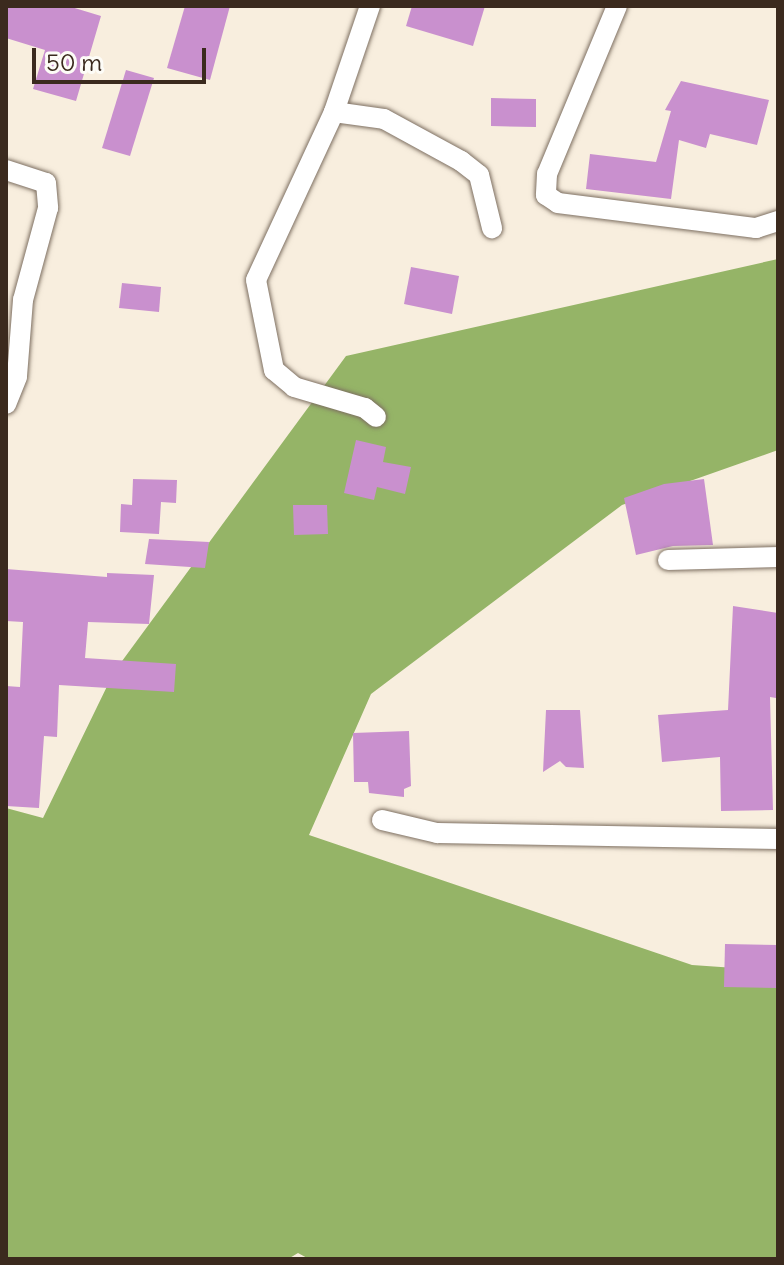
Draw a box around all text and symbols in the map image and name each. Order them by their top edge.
scale bar [36,32,210,82]
text: 50 m [46,47,102,77]

